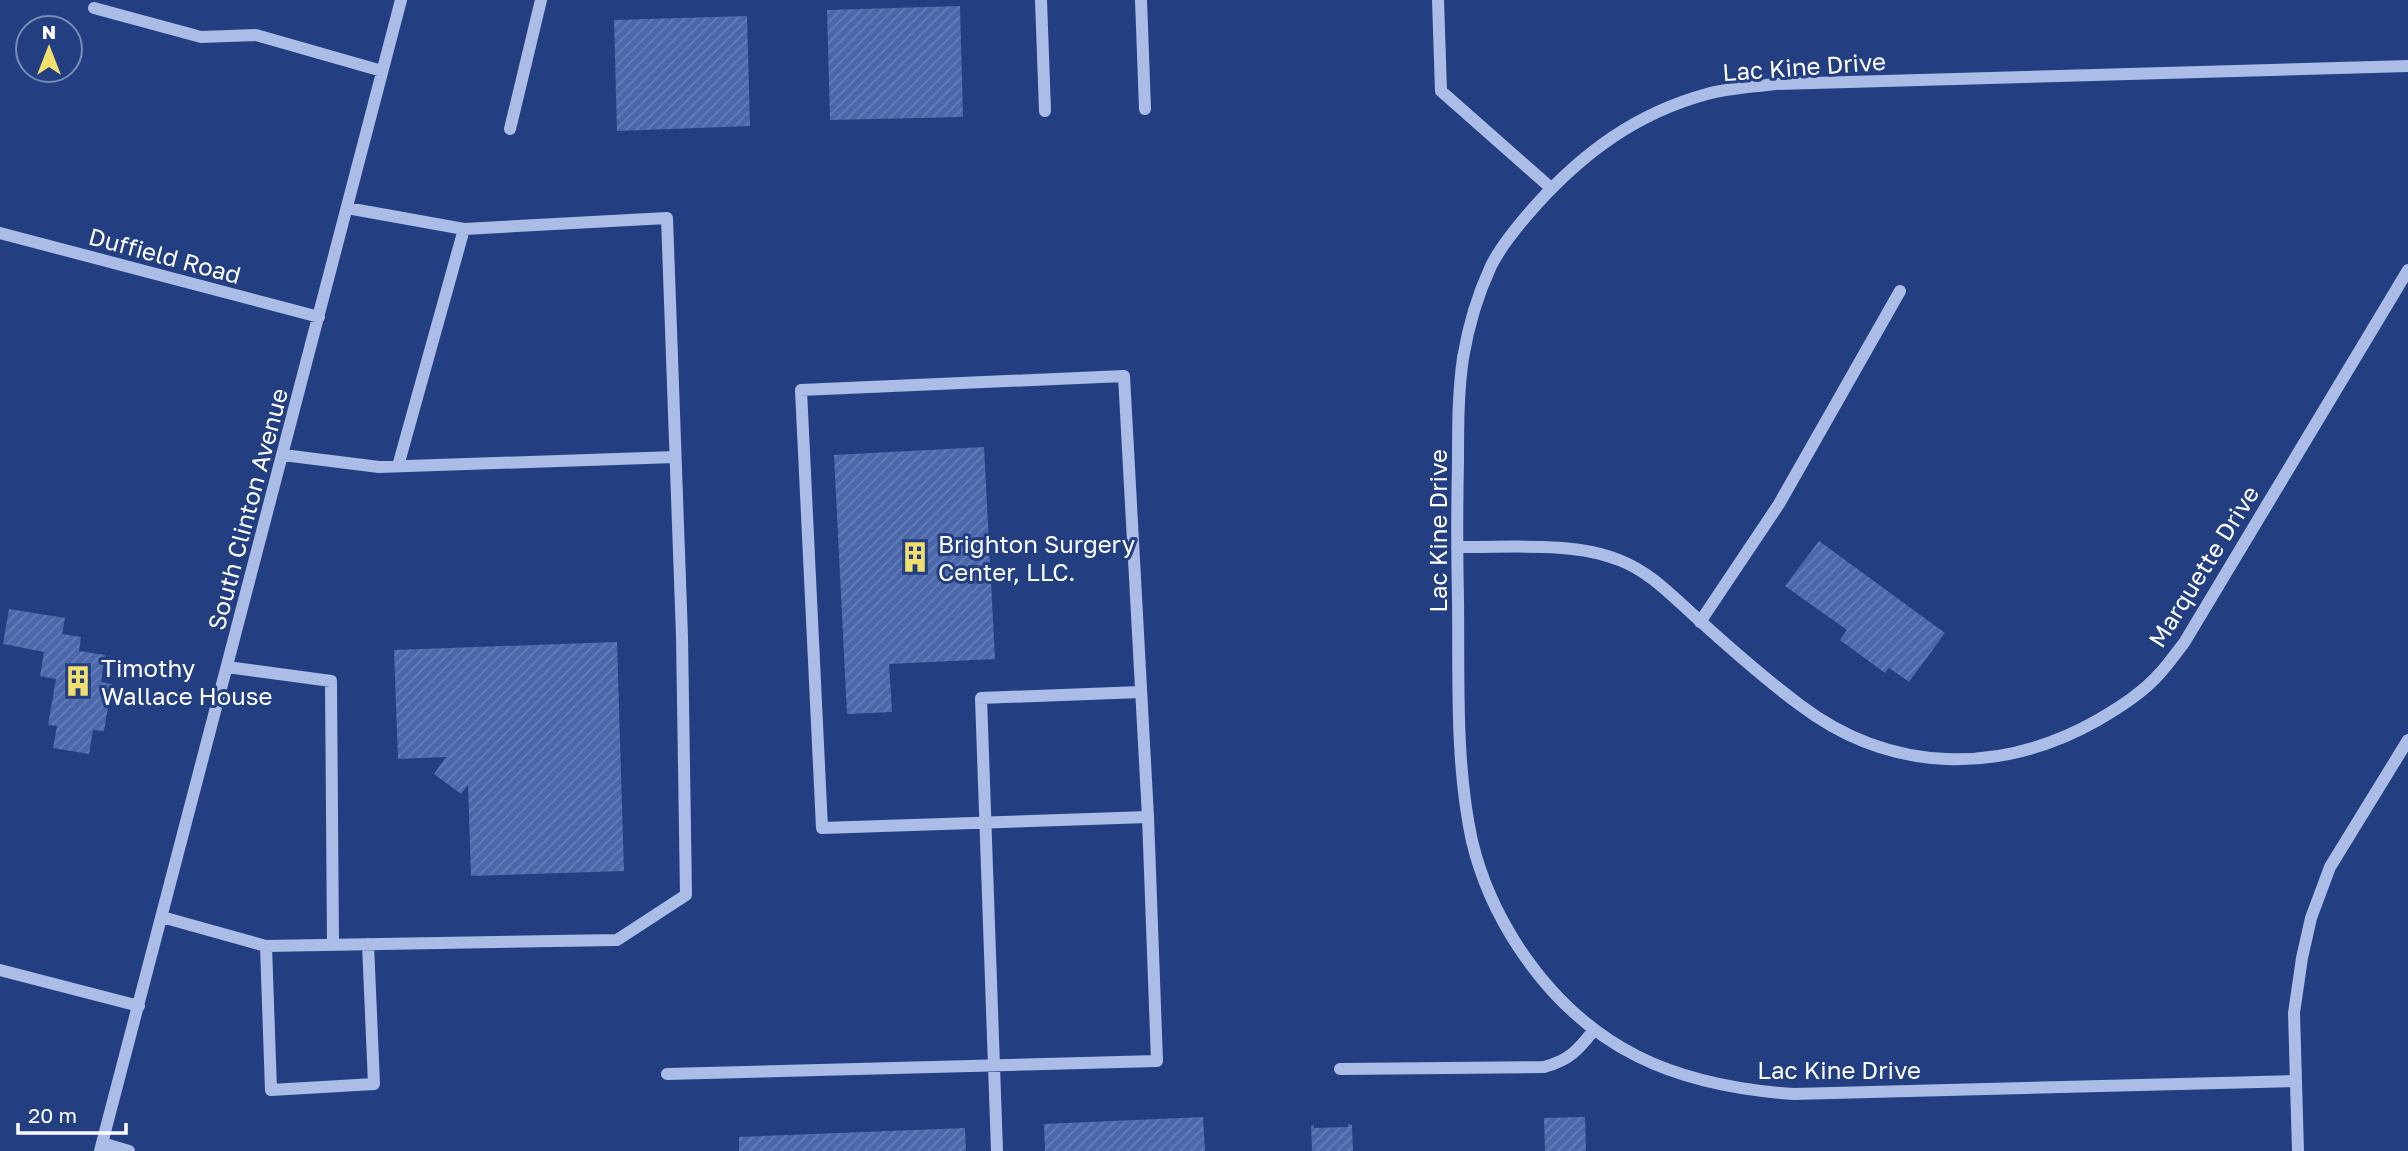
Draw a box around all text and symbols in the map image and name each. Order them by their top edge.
north arrow [14,14,84,84]
text: N [42,20,56,43]
street label: Lac Kine Drive [1721,46,1887,86]
street label: Duffield Road [86,221,244,289]
street label: South Clinton Avenue [201,385,293,633]
street label: Lac Kine Drive [1423,449,1452,613]
street label: Marquette Drive [2142,480,2264,652]
place label: Brighton Surgery Center, LLC. [938,529,1135,586]
building icon: Brighton Surgery Center, LLC. [898,540,932,574]
place label: Timothy Wallace House [101,653,272,710]
building icon: Timothy Wallace House [61,664,95,698]
street label: Lac Kine Drive [1757,1055,1921,1084]
scale bar [18,1092,126,1136]
text: 20 m [28,1102,77,1128]

